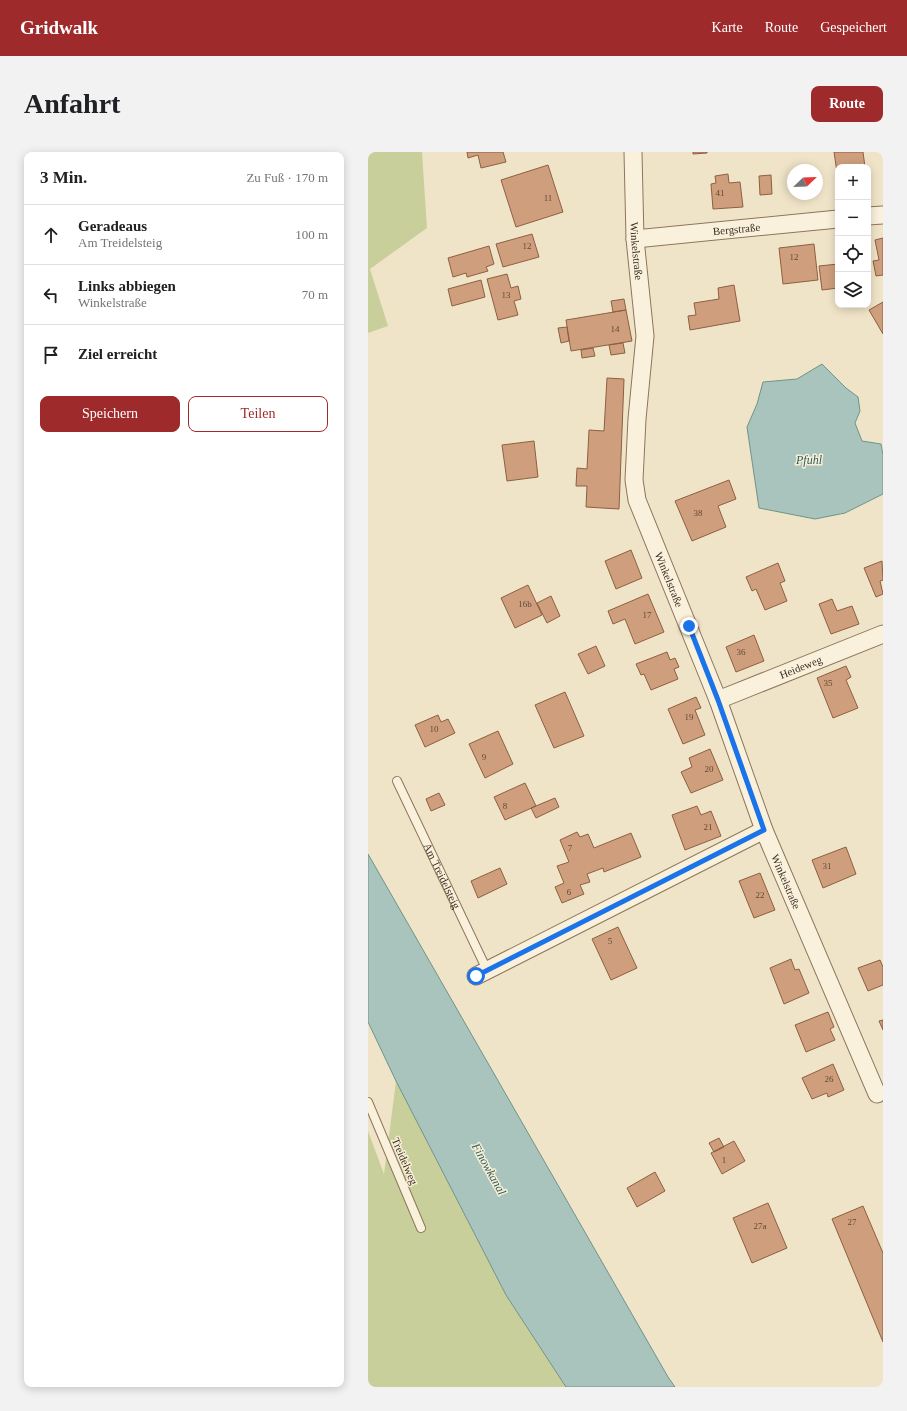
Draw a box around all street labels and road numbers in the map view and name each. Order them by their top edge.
street label: Bergstraße [712,221,761,237]
street label: Winkelstraße [629,222,645,281]
street label: Winkelstraße [653,550,686,609]
street label: Heideweg [778,653,824,681]
street label: Am Treidelsteig [421,841,463,911]
street label: Winkelstraße [769,852,803,911]
street label: Treidelweg [390,1136,420,1187]

